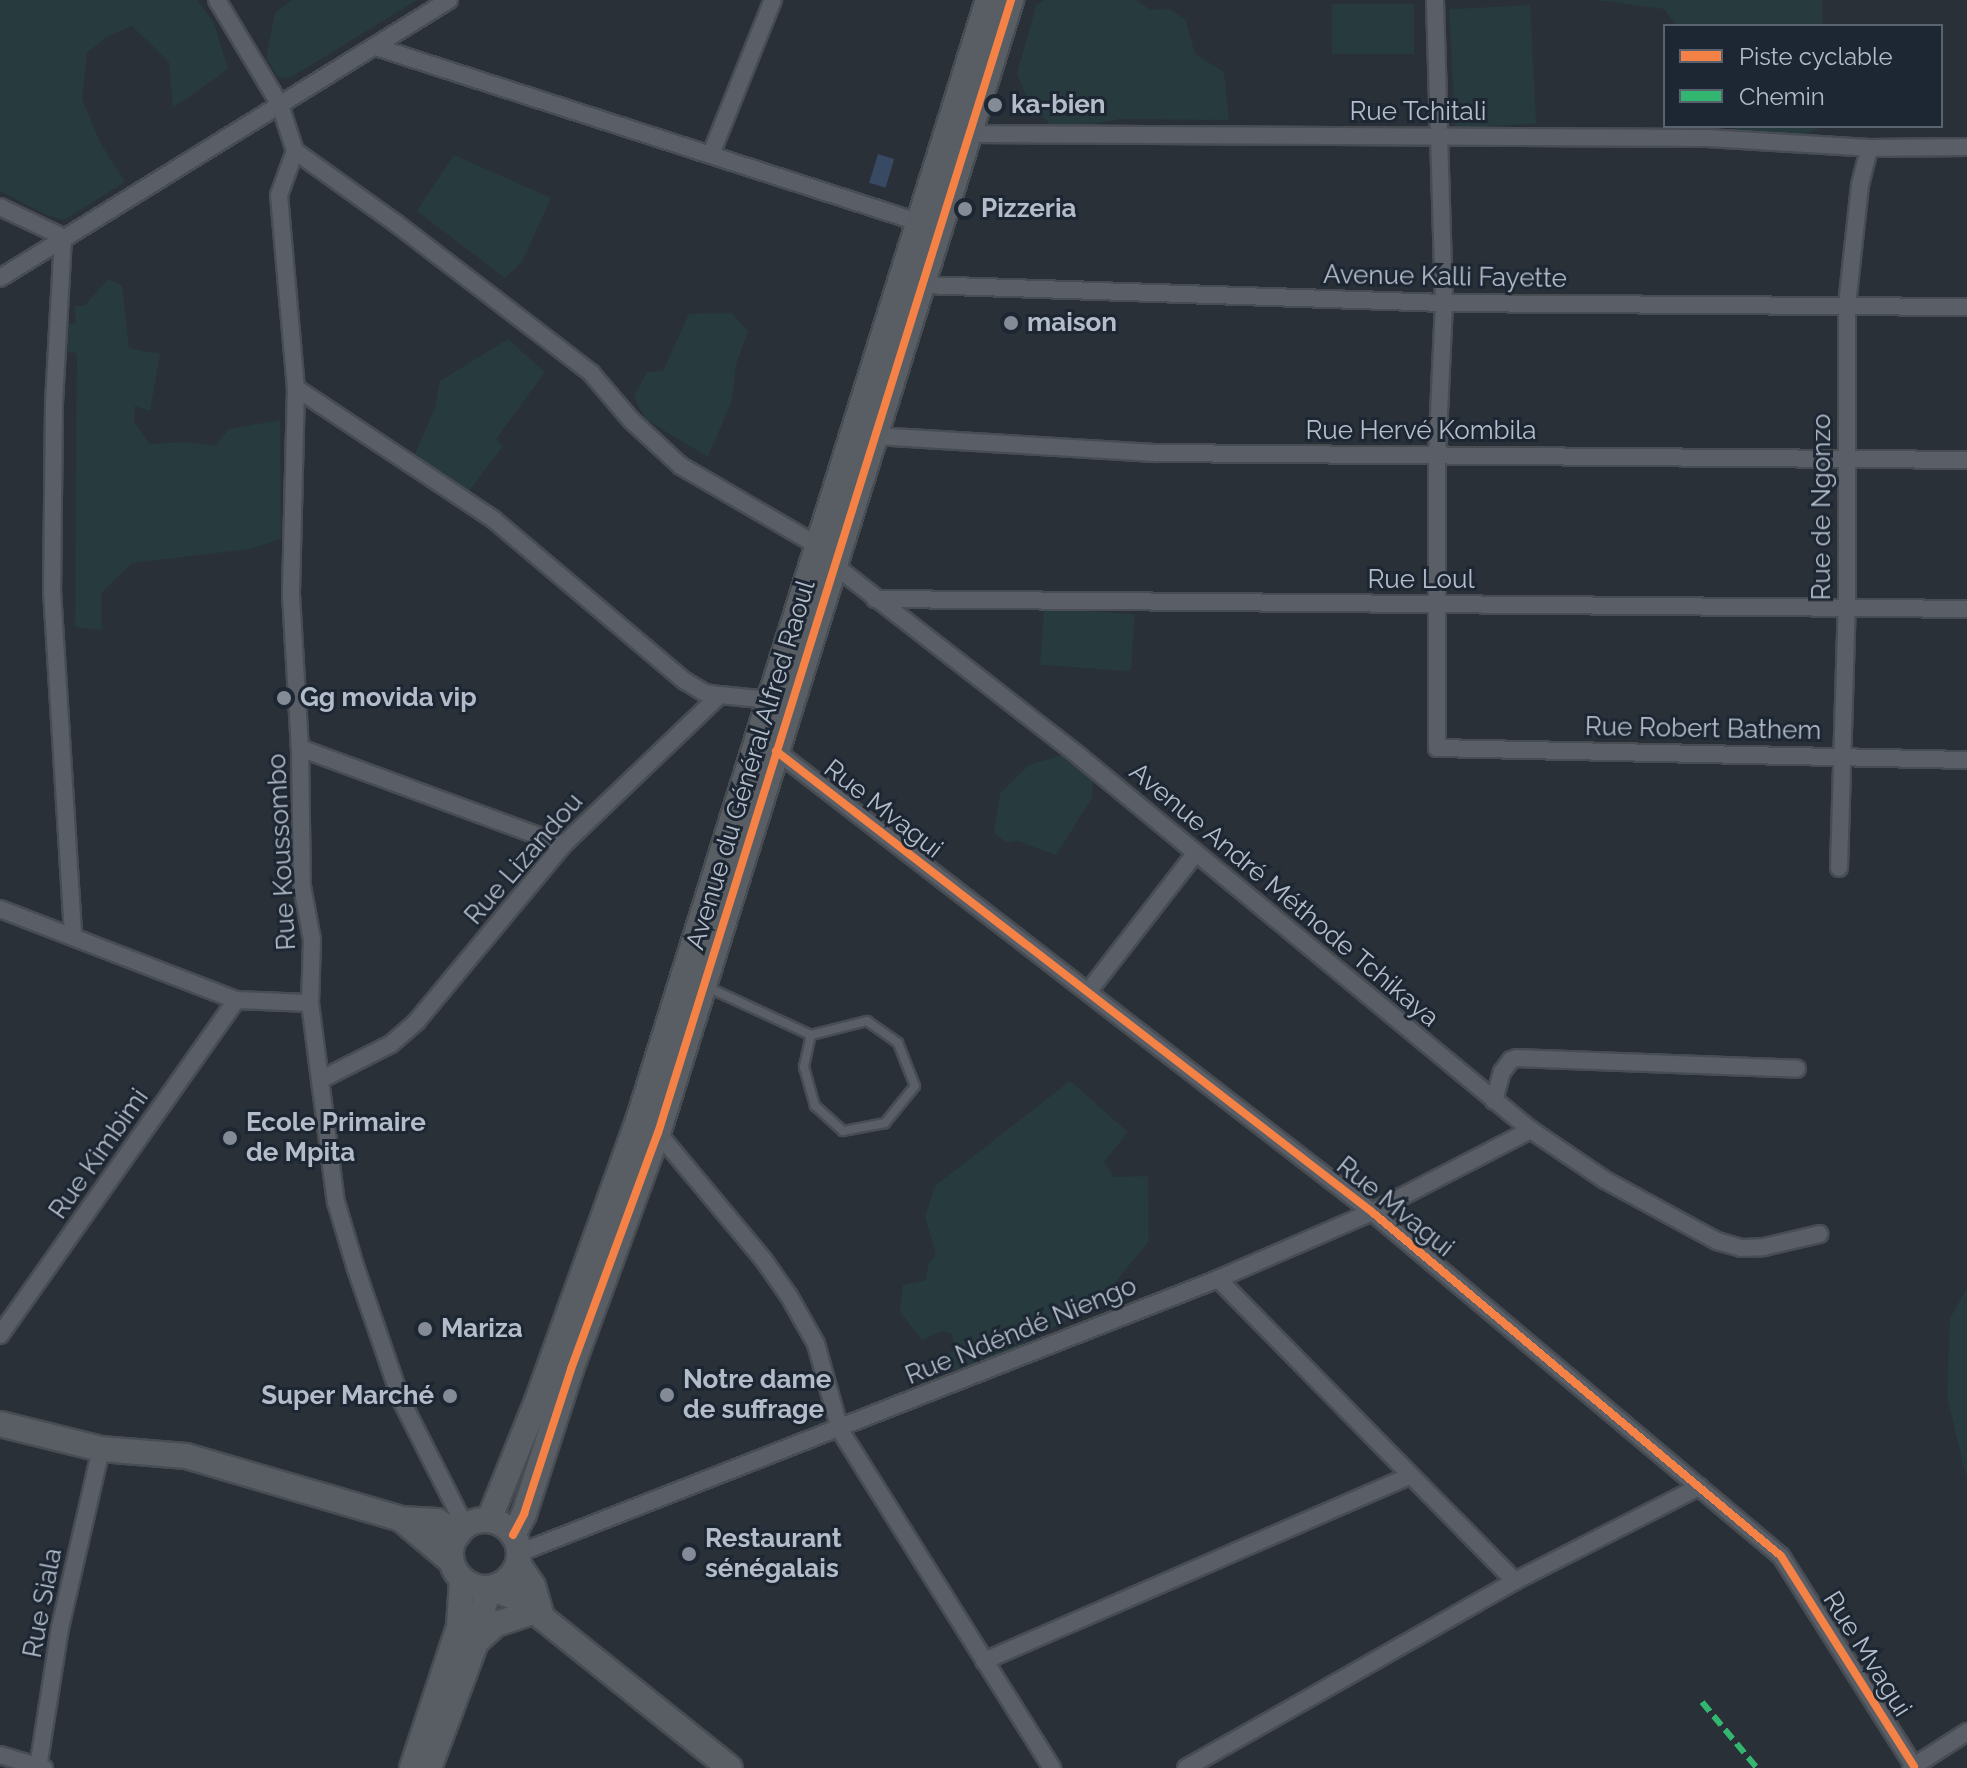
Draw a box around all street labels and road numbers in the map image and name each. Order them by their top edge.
street label: Rue Tchitali [1349,96,1487,128]
street label: Avenue Kalli Fayette [1323,259,1567,295]
street label: Rue de Ngonzo [1806,414,1838,600]
street label: Rue Hervé Kombila [1306,415,1536,447]
street label: Rue Loul [1368,564,1474,596]
street label: Avenue du Général Alfred Raoul [680,576,822,954]
street label: Rue Robert Bathem [1585,711,1821,747]
street label: Rue Koussombo [261,753,303,951]
street label: Rue Mvagui [818,753,948,865]
street label: Avenue André Méthode Tchikaya [1122,756,1446,1034]
street label: Rue Lizandou [458,787,590,931]
street label: Rue Kimbimi [43,1083,155,1225]
street label: Rue Mvagui [1330,1150,1460,1264]
street label: Rue Ndéndé Niengo [901,1270,1141,1392]
street label: Rue Siala [17,1546,69,1660]
street label: Rue Mvagui [1816,1586,1918,1722]

